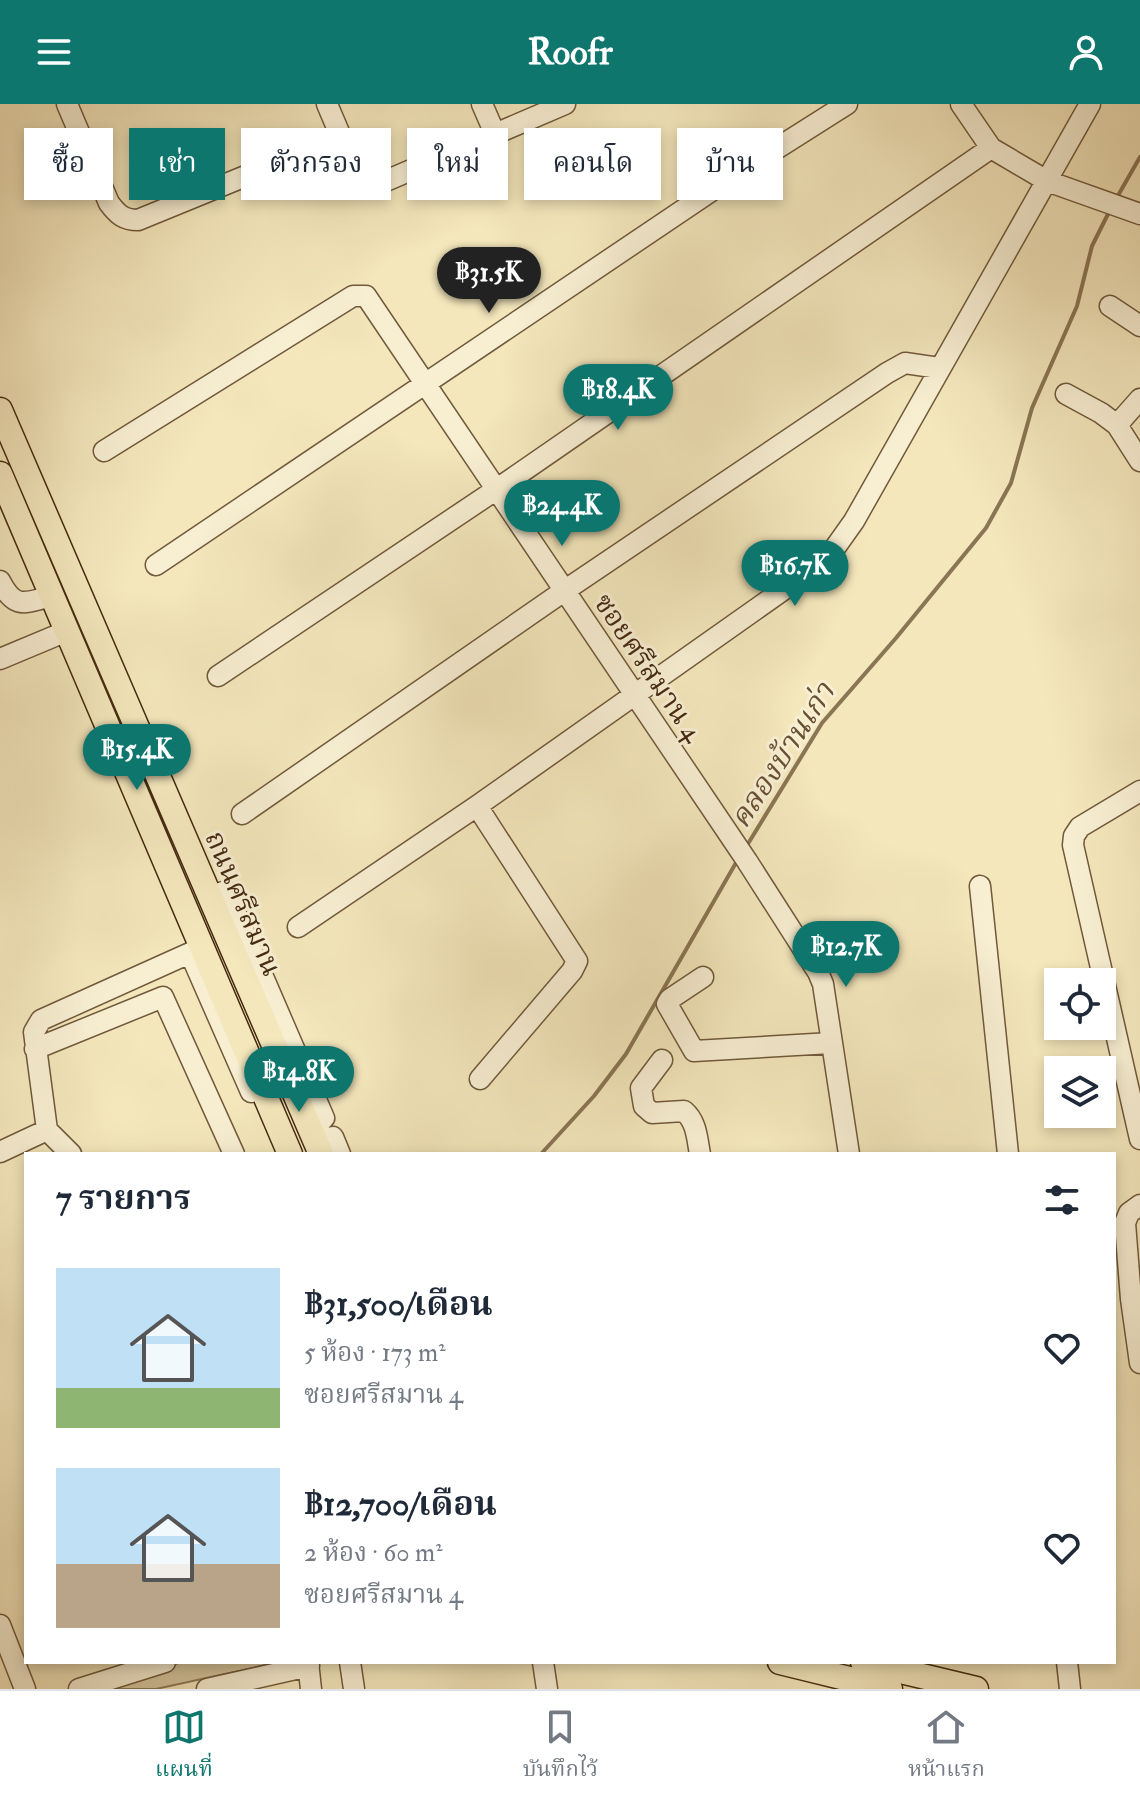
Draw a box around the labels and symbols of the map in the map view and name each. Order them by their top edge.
pin: ฿31.5K [424,247,554,315]
pin: ฿18.4K [553,364,683,432]
pin: ฿24.4K [497,480,627,548]
pin: ฿16.7K [730,540,860,608]
street label: ซอยศรีสมาน 4 [585,587,711,750]
water label: คลองบ้านเก่า [722,675,844,835]
pin: ฿15.4K [72,724,202,792]
street label: ถนนศรีสมาน [196,826,289,981]
pin: ฿12.7K [781,921,911,989]
pin: ฿14.8K [234,1046,364,1114]

